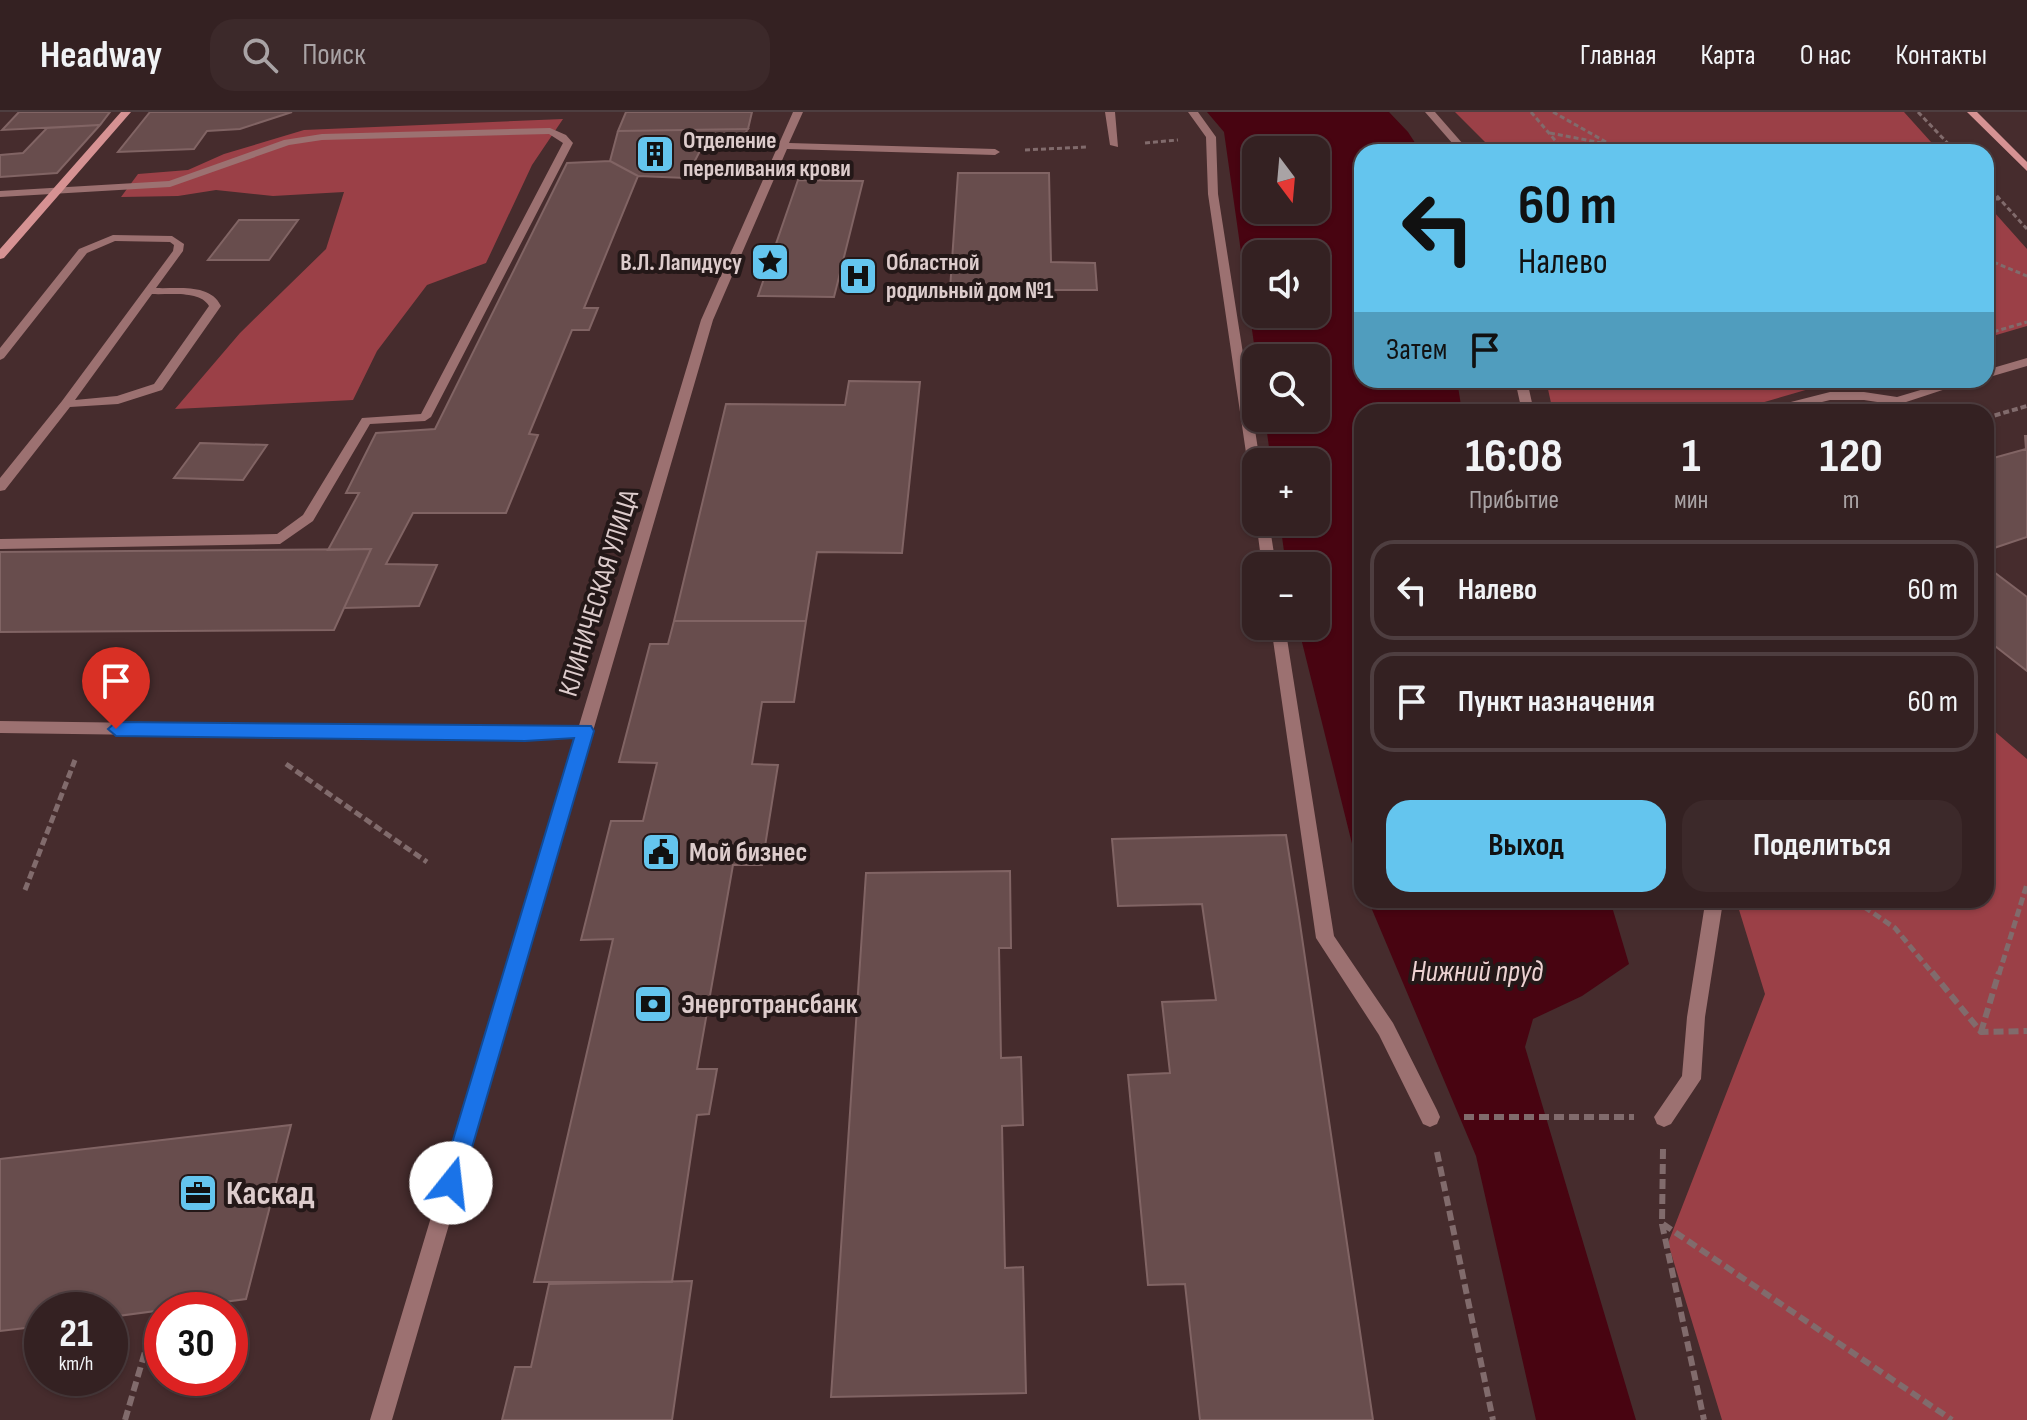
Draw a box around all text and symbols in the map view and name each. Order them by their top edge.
search box [210,19,770,91]
text: Headway [40,33,162,78]
icon: search [238,33,282,77]
text: Поиск [302,37,365,73]
text: Главная [1580,39,1656,72]
text: Карта [1700,39,1756,72]
text: О нас [1800,39,1852,72]
text: Контакты [1896,39,1987,72]
place label: Отделение переливания крови [683,126,851,183]
building icon: Отделение переливания крови [634,133,676,175]
north arrow [1242,136,1330,224]
map controls [1242,136,1330,640]
text: 60 m [1518,173,1617,240]
icon: left [1386,176,1490,280]
button: sound [1242,240,1330,328]
place icon: В.Л. Лапидусу [749,241,791,283]
text: Налево [1518,241,1608,284]
place label: В.Л. Лапидусу [620,248,742,277]
place label: Областной родильный дом №1 [886,248,1054,305]
hospital icon: Областной родильный дом №1 [837,255,879,297]
icon: arrive [1463,328,1507,372]
text: Затем [1386,332,1447,368]
button: search [1242,344,1330,432]
text: 16:08 [1465,428,1563,485]
text: 1 [1682,428,1701,485]
text: 120 [1820,428,1883,485]
button: + [1242,448,1330,536]
street label: КЛИНИЧЕСКАЯ УЛИЦА [552,485,646,700]
text: Прибытие [1469,485,1559,516]
text: мин [1674,485,1708,516]
text: m [1843,485,1860,516]
button: − [1242,552,1330,640]
icon: left [1390,568,1434,612]
text: Налево [1458,572,1537,608]
text: 60 m [1907,572,1958,608]
pin [82,647,150,729]
icon: arrive [94,659,138,703]
icon: arrive [1390,680,1434,724]
text: Пункт назначения [1458,684,1655,720]
text: 60 m [1907,684,1958,720]
button: Выход [1386,800,1666,892]
button: Поделиться [1682,800,1962,892]
public building icon: Мой бизнес [640,831,682,873]
place label: Мой бизнес [689,836,807,869]
water label: Нижний пруд [1411,954,1544,990]
bank icon: Энерготрансбанк [632,983,674,1025]
place label: Энерготрансбанк [681,988,858,1021]
position arrow [409,1141,493,1225]
office icon: Каскад [177,1172,219,1214]
place label: Каскад [226,1173,315,1214]
speed limit sign: 30 [144,1292,248,1396]
text: 21 [59,1310,93,1358]
text: km/h [59,1352,93,1376]

